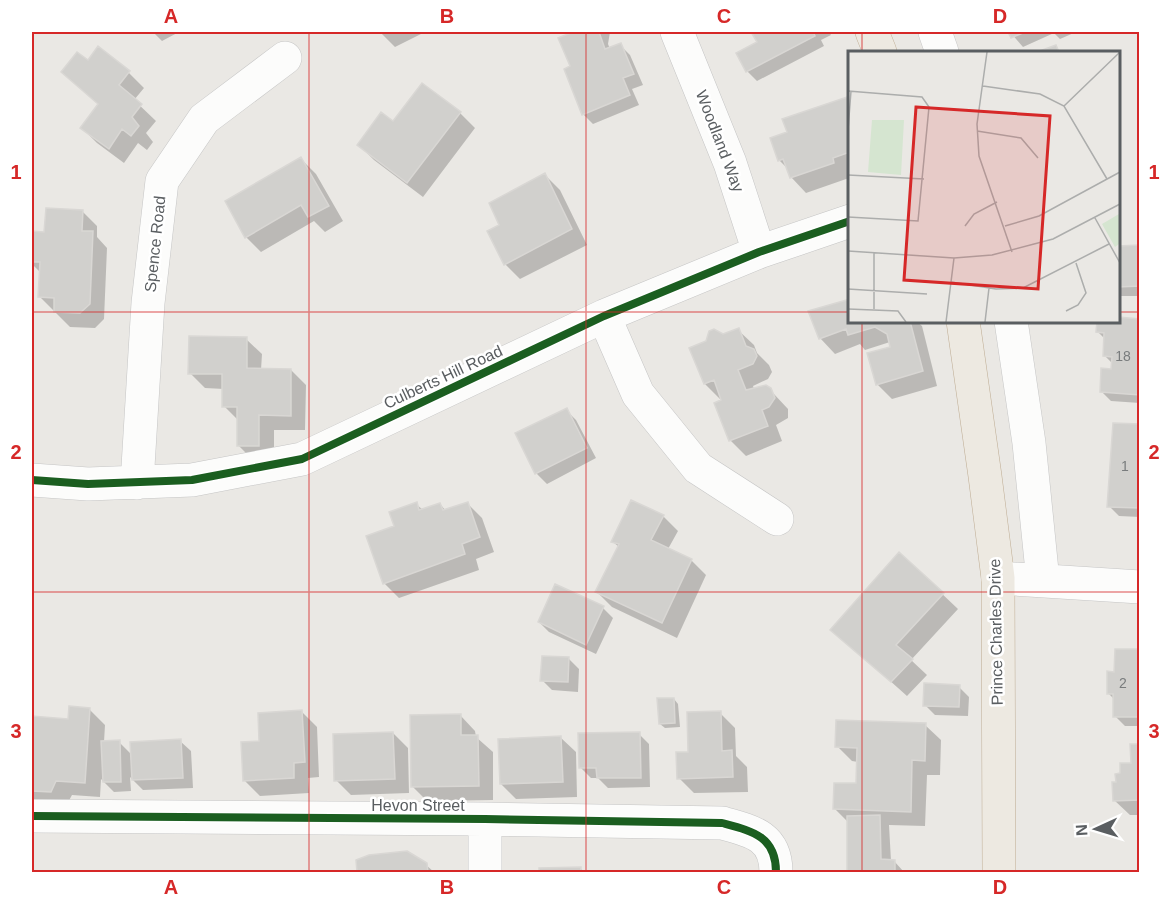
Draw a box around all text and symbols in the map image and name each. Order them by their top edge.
text: A [164,5,178,27]
text: B [440,5,454,27]
text: C [717,5,731,27]
text: D [993,5,1007,27]
inset map [848,51,1120,322]
street label: Woodland Way [693,88,747,194]
text: 1 [10,161,22,183]
text: 1 [1148,161,1160,183]
street label: Spence Road [141,195,169,293]
street label: Culberts Hill Road [381,342,505,412]
house number: 18 [1115,348,1131,364]
text: 2 [10,441,22,463]
text: 2 [1148,441,1160,463]
house number: 1 [1121,458,1129,474]
street label: Prince Charles Drive [986,558,1006,705]
house number: 2 [1119,675,1127,691]
text: 3 [10,720,22,742]
text: 3 [1148,720,1160,742]
street label: Hevon Street [371,797,465,814]
north arrow [1066,799,1126,859]
text: N [1073,824,1090,836]
text: A [164,876,178,898]
text: B [440,876,454,898]
text: C [717,876,731,898]
text: D [993,876,1007,898]

